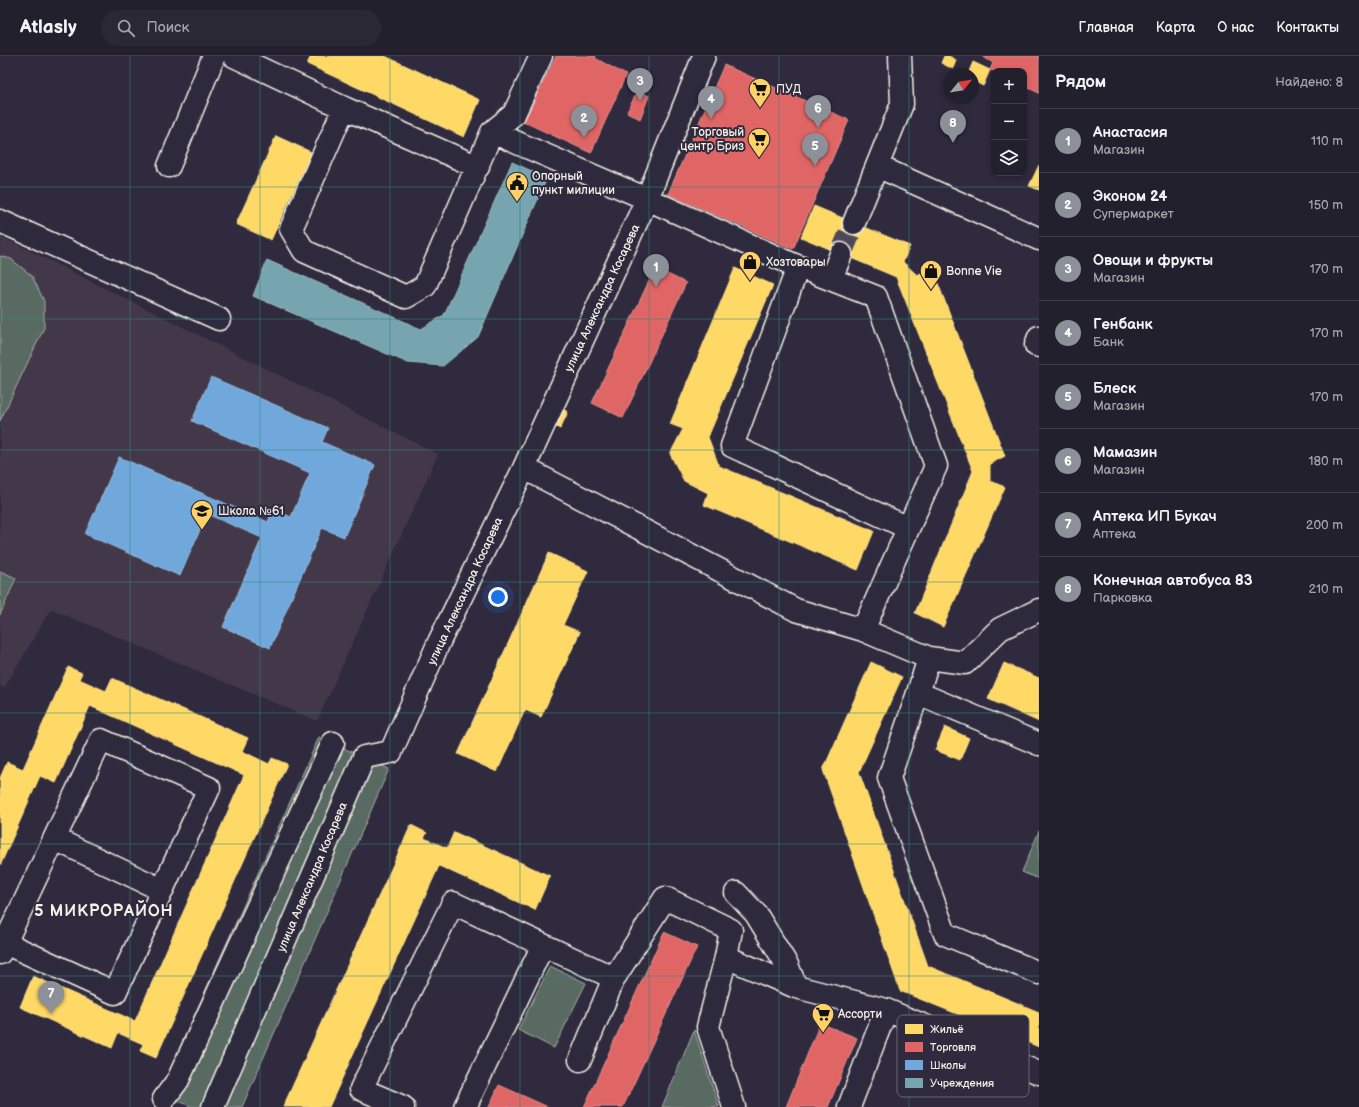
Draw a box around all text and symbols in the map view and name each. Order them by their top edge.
search box [101,10,381,46]
text: Atlasly [20,16,77,39]
icon: search [115,17,137,39]
text: Поиск [147,18,189,37]
text: Главная [1079,19,1134,36]
text: Карта [1156,19,1195,36]
text: О нас [1217,19,1254,36]
text: Контакты [1276,19,1339,36]
pin: 3 [627,68,653,101]
north arrow [943,68,979,104]
map controls [991,68,1027,176]
button: + [991,68,1027,104]
text: Рядом [1055,72,1106,92]
text: Найдено: 8 [1275,74,1343,90]
supermarket icon: ПУД [747,76,773,109]
place label: ПУД [776,82,802,97]
pin: 4 [698,86,724,119]
pin: 6 [805,95,831,128]
button: − [991,104,1027,140]
pin: 2 [571,105,597,138]
pin: 8 [940,110,966,143]
text: Анастасия [1093,123,1168,142]
place label: Торговый центр Бриз [680,125,744,154]
supermarket icon: Торговый центр Бриз [746,126,772,159]
pin: 5 [802,133,828,166]
text: 1 [1065,133,1071,149]
text: 110 m [1311,133,1343,149]
button: layers [991,140,1027,176]
text: Магазин [1093,142,1145,158]
place label: Опорный пункт милиции [532,169,615,198]
public building icon: Опорный пункт милиции [504,170,530,203]
text: Эконом 24 [1093,187,1167,206]
text: 2 [1064,197,1072,213]
text: 150 m [1309,197,1343,213]
text: Супермаркет [1093,206,1174,222]
street label: улица Александра Косарева [562,222,643,375]
shop icon: Хозтовары [737,249,763,282]
text: Овощи и фрукты [1093,251,1213,270]
pin: 1 [643,254,669,287]
place label: Хозтовары [766,255,826,270]
shop icon: Bonne Vie [918,258,944,291]
text: 3 [1064,261,1072,277]
text: 170 m [1310,261,1343,277]
place label: Bonne Vie [946,264,1002,279]
text: Магазин [1093,270,1145,286]
text: Генбанк [1093,315,1153,334]
text: 4 [1064,325,1072,341]
text: 170 m [1310,325,1343,341]
text: Банк [1093,334,1124,350]
text: Блеск [1093,379,1136,398]
text: 5 [1064,389,1072,405]
text: 170 m [1310,389,1343,405]
text: Магазин [1093,398,1145,414]
text: Мамазин [1093,443,1157,462]
text: 6 [1064,453,1072,469]
text: 180 m [1308,453,1343,469]
text: Магазин [1093,462,1145,478]
school or university icon: Школа №61 [189,498,215,531]
place label: Школа №61 [218,504,284,519]
text: Аптека ИП Букач [1093,507,1217,526]
street label: улица Александра Косарева [425,515,506,668]
text: 7 [1064,517,1072,533]
text: 200 m [1306,517,1343,533]
text: Аптека [1093,526,1136,542]
text: Конечная автобуса 83 [1093,571,1253,590]
text: 8 [1064,581,1072,597]
text: 210 m [1309,581,1343,597]
your location [488,587,508,607]
text: Парковка [1093,590,1152,606]
street label: улица Александра Косарева [274,800,351,954]
district label: 5 МИКРОРАЙОН [34,899,174,921]
pin: 7 [38,981,64,1014]
supermarket icon: Ассорти [810,1001,836,1034]
place label: Ассорти [837,1007,882,1022]
legend [897,1015,1029,1097]
text: Жильё [930,1023,964,1036]
text: Торговля [930,1041,976,1054]
text: Школы [930,1059,966,1072]
text: Учреждения [930,1077,994,1090]

